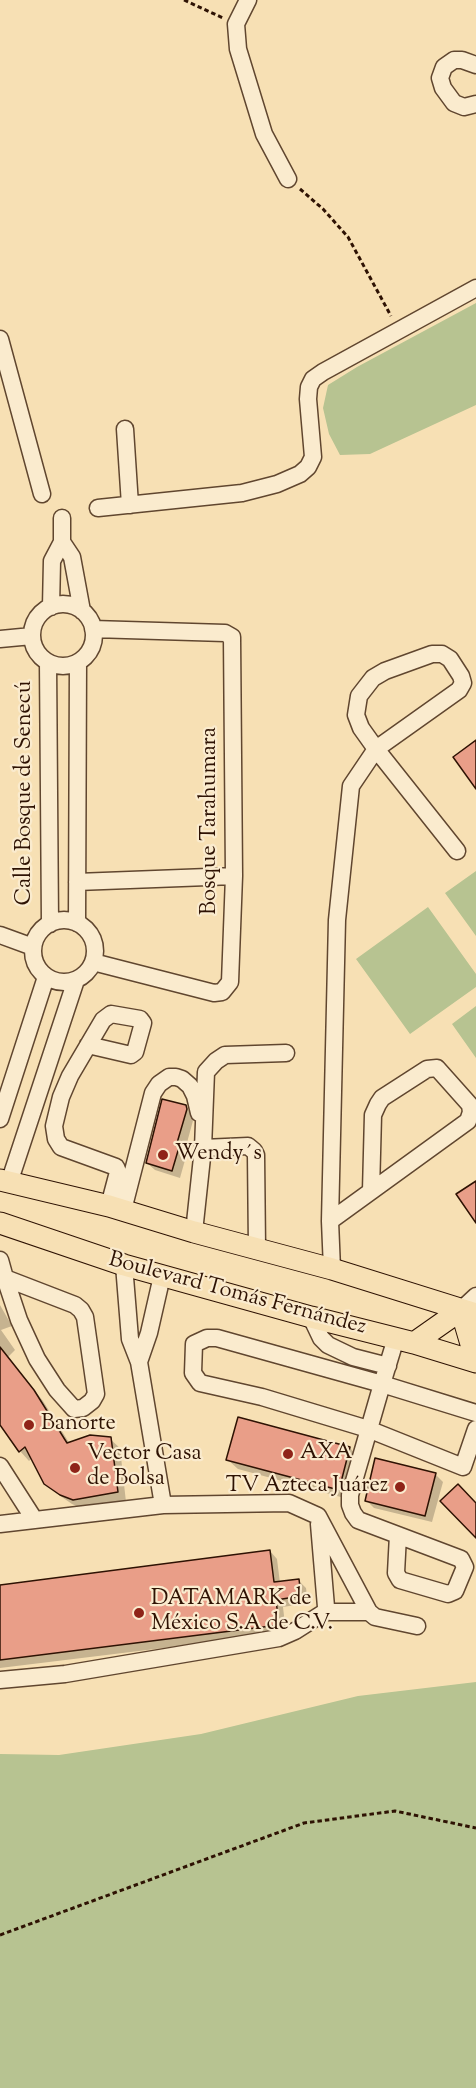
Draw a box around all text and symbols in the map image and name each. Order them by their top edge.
street label: Calle Bosque de Senecú [13,681,39,905]
street label: Bosque Tarahumara [198,727,224,915]
place label: Wendy´s [175,1142,262,1168]
marker: Wendy´s [156,1148,170,1162]
street label: Boulevard Tomás Fernández [105,1248,369,1342]
place label: Banorte [41,1412,116,1438]
marker: Banorte [22,1418,36,1432]
place label: AXA [300,1441,352,1467]
place label: Vector Casa de Bolsa [87,1442,202,1494]
marker: AXA [281,1447,295,1461]
marker: Vector Casa de Bolsa [68,1461,82,1475]
place label: TV Azteca Juárez [226,1474,388,1500]
marker: TV Azteca Juárez [393,1480,407,1494]
place label: DATAMARK de México S.A de C.V. [151,1587,333,1639]
marker: DATAMARK de México S.A de C.V. [132,1606,146,1620]

